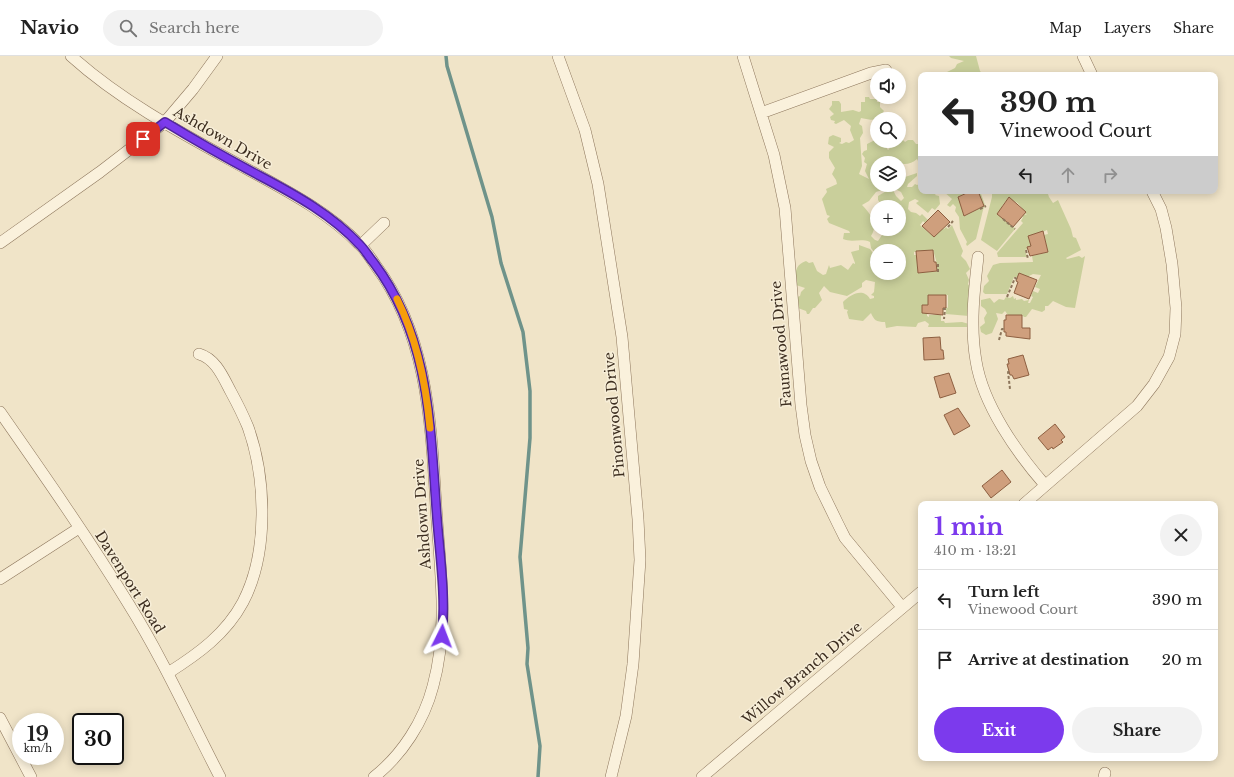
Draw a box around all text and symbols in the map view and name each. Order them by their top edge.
search box [103,10,383,46]
text: Navio [20,16,79,39]
icon: search [117,17,139,39]
text: Search here [149,18,240,37]
text: Map [1049,19,1082,37]
text: Layers [1104,19,1151,37]
text: Share [1173,19,1214,37]
map controls [870,68,906,280]
button: sound [870,68,906,104]
text: 390 m [1000,85,1096,120]
icon: left [934,88,986,140]
street label: Ashdown Drive [170,102,275,173]
button: search [870,112,906,148]
text: Vinewood Court [1000,120,1152,142]
pin [126,122,160,156]
icon: arrive [132,128,154,150]
button: layers [870,156,906,192]
icon: left [1015,164,1037,186]
icon: ahead [1057,164,1079,186]
icon: right [1099,164,1121,186]
button: + [870,200,906,236]
button: − [870,244,906,280]
street label: Faunawood Drive [767,280,795,408]
street label: Pinonwood Drive [600,351,628,479]
street label: Ashdown Drive [409,458,435,571]
text: 1 min [934,512,1004,541]
button: close [1160,514,1202,556]
street label: Davenport Road [91,527,169,637]
text: 410 m · 13:21 [934,542,1017,559]
text: Turn left [968,582,1039,601]
icon: left [934,589,956,611]
text: 390 m [1152,590,1202,609]
text: Vinewood Court [968,601,1078,618]
position arrow [421,615,463,657]
street label: Willow Branch Drive [738,618,865,729]
icon: arrive [934,649,956,671]
text: Arrive at destination [968,650,1129,669]
text: 20 m [1162,650,1202,669]
button: Exit [934,707,1064,753]
button: Share [1072,707,1202,753]
speed limit sign: 30 [72,713,124,765]
text: 19 [27,722,49,746]
text: km/h [24,742,52,755]

